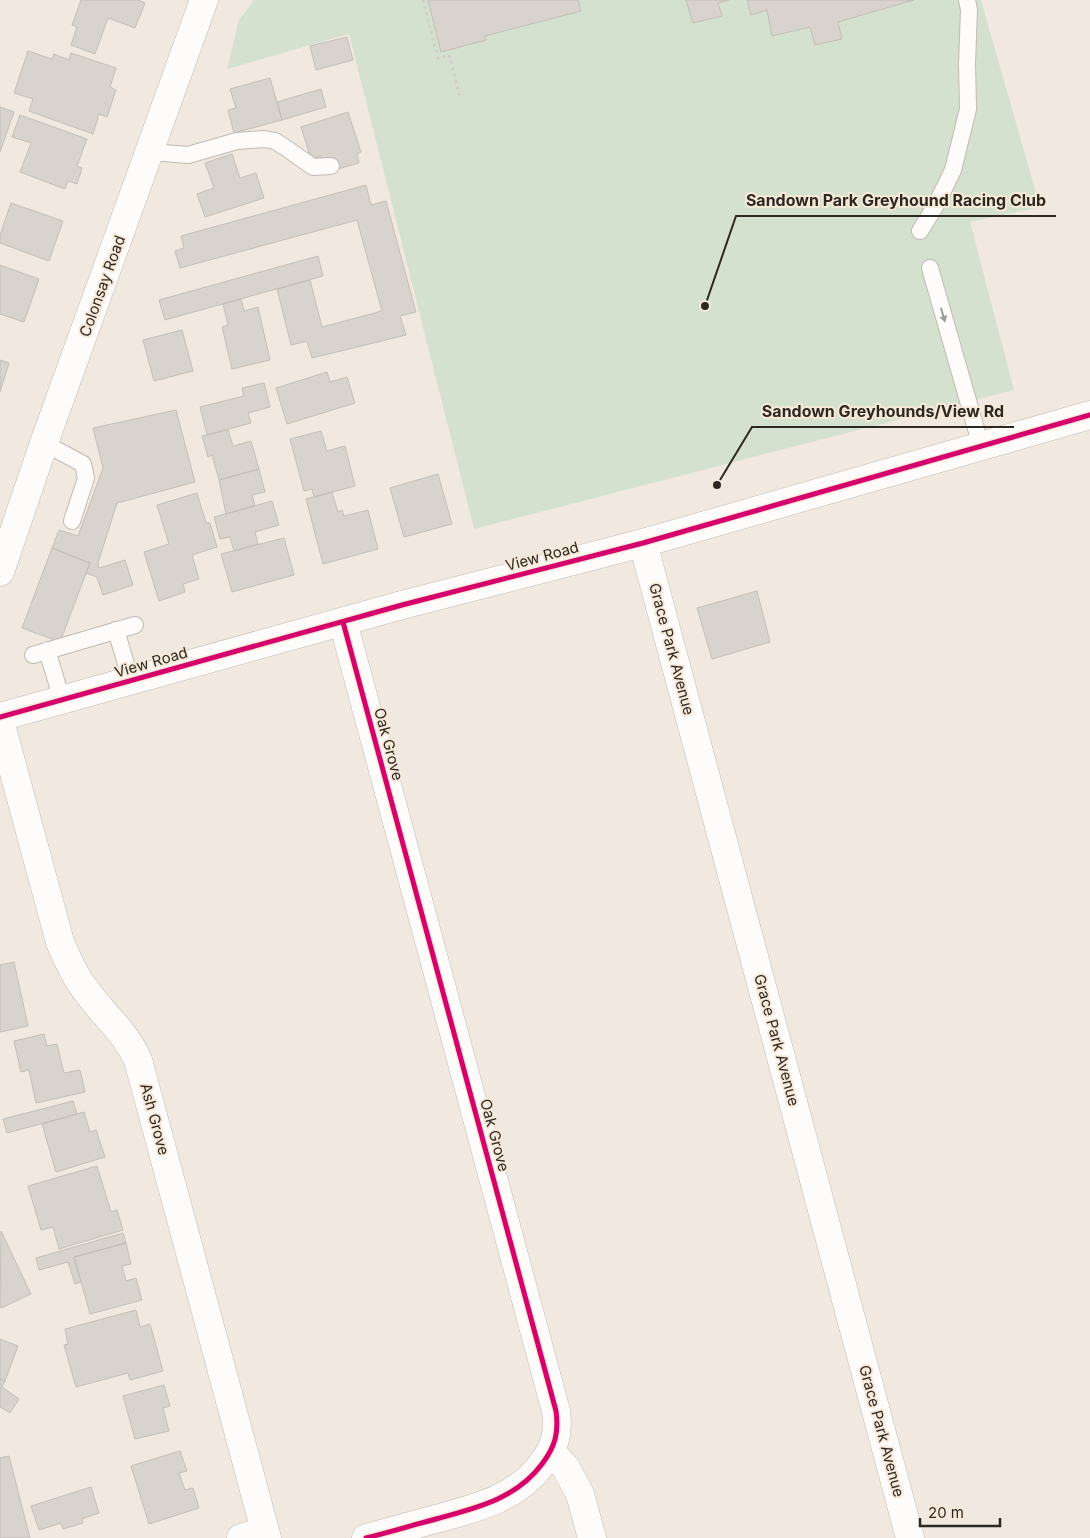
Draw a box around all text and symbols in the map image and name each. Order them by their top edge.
callout: Sandown Park Greyhound Racing Club [736,185,1056,216]
text: Sandown Park Greyhound Racing Club [746,190,1046,210]
street label: Colonsay Road [75,233,129,339]
one-way arrow [940,307,948,322]
callout: Sandown Greyhounds/View Rd [752,396,1014,427]
text: Sandown Greyhounds/View Rd [762,401,1004,421]
street label: View Road [503,537,581,575]
street label: Grace Park Avenue [645,581,699,717]
street label: View Road [112,643,190,681]
street label: Oak Grove [370,706,408,782]
street label: Grace Park Avenue [750,972,804,1108]
street label: Ash Grove [136,1081,174,1157]
street label: Oak Grove [476,1097,514,1173]
street label: Grace Park Avenue [855,1363,909,1499]
scale bar [920,1496,1000,1528]
text: 20 m [928,1503,964,1522]

